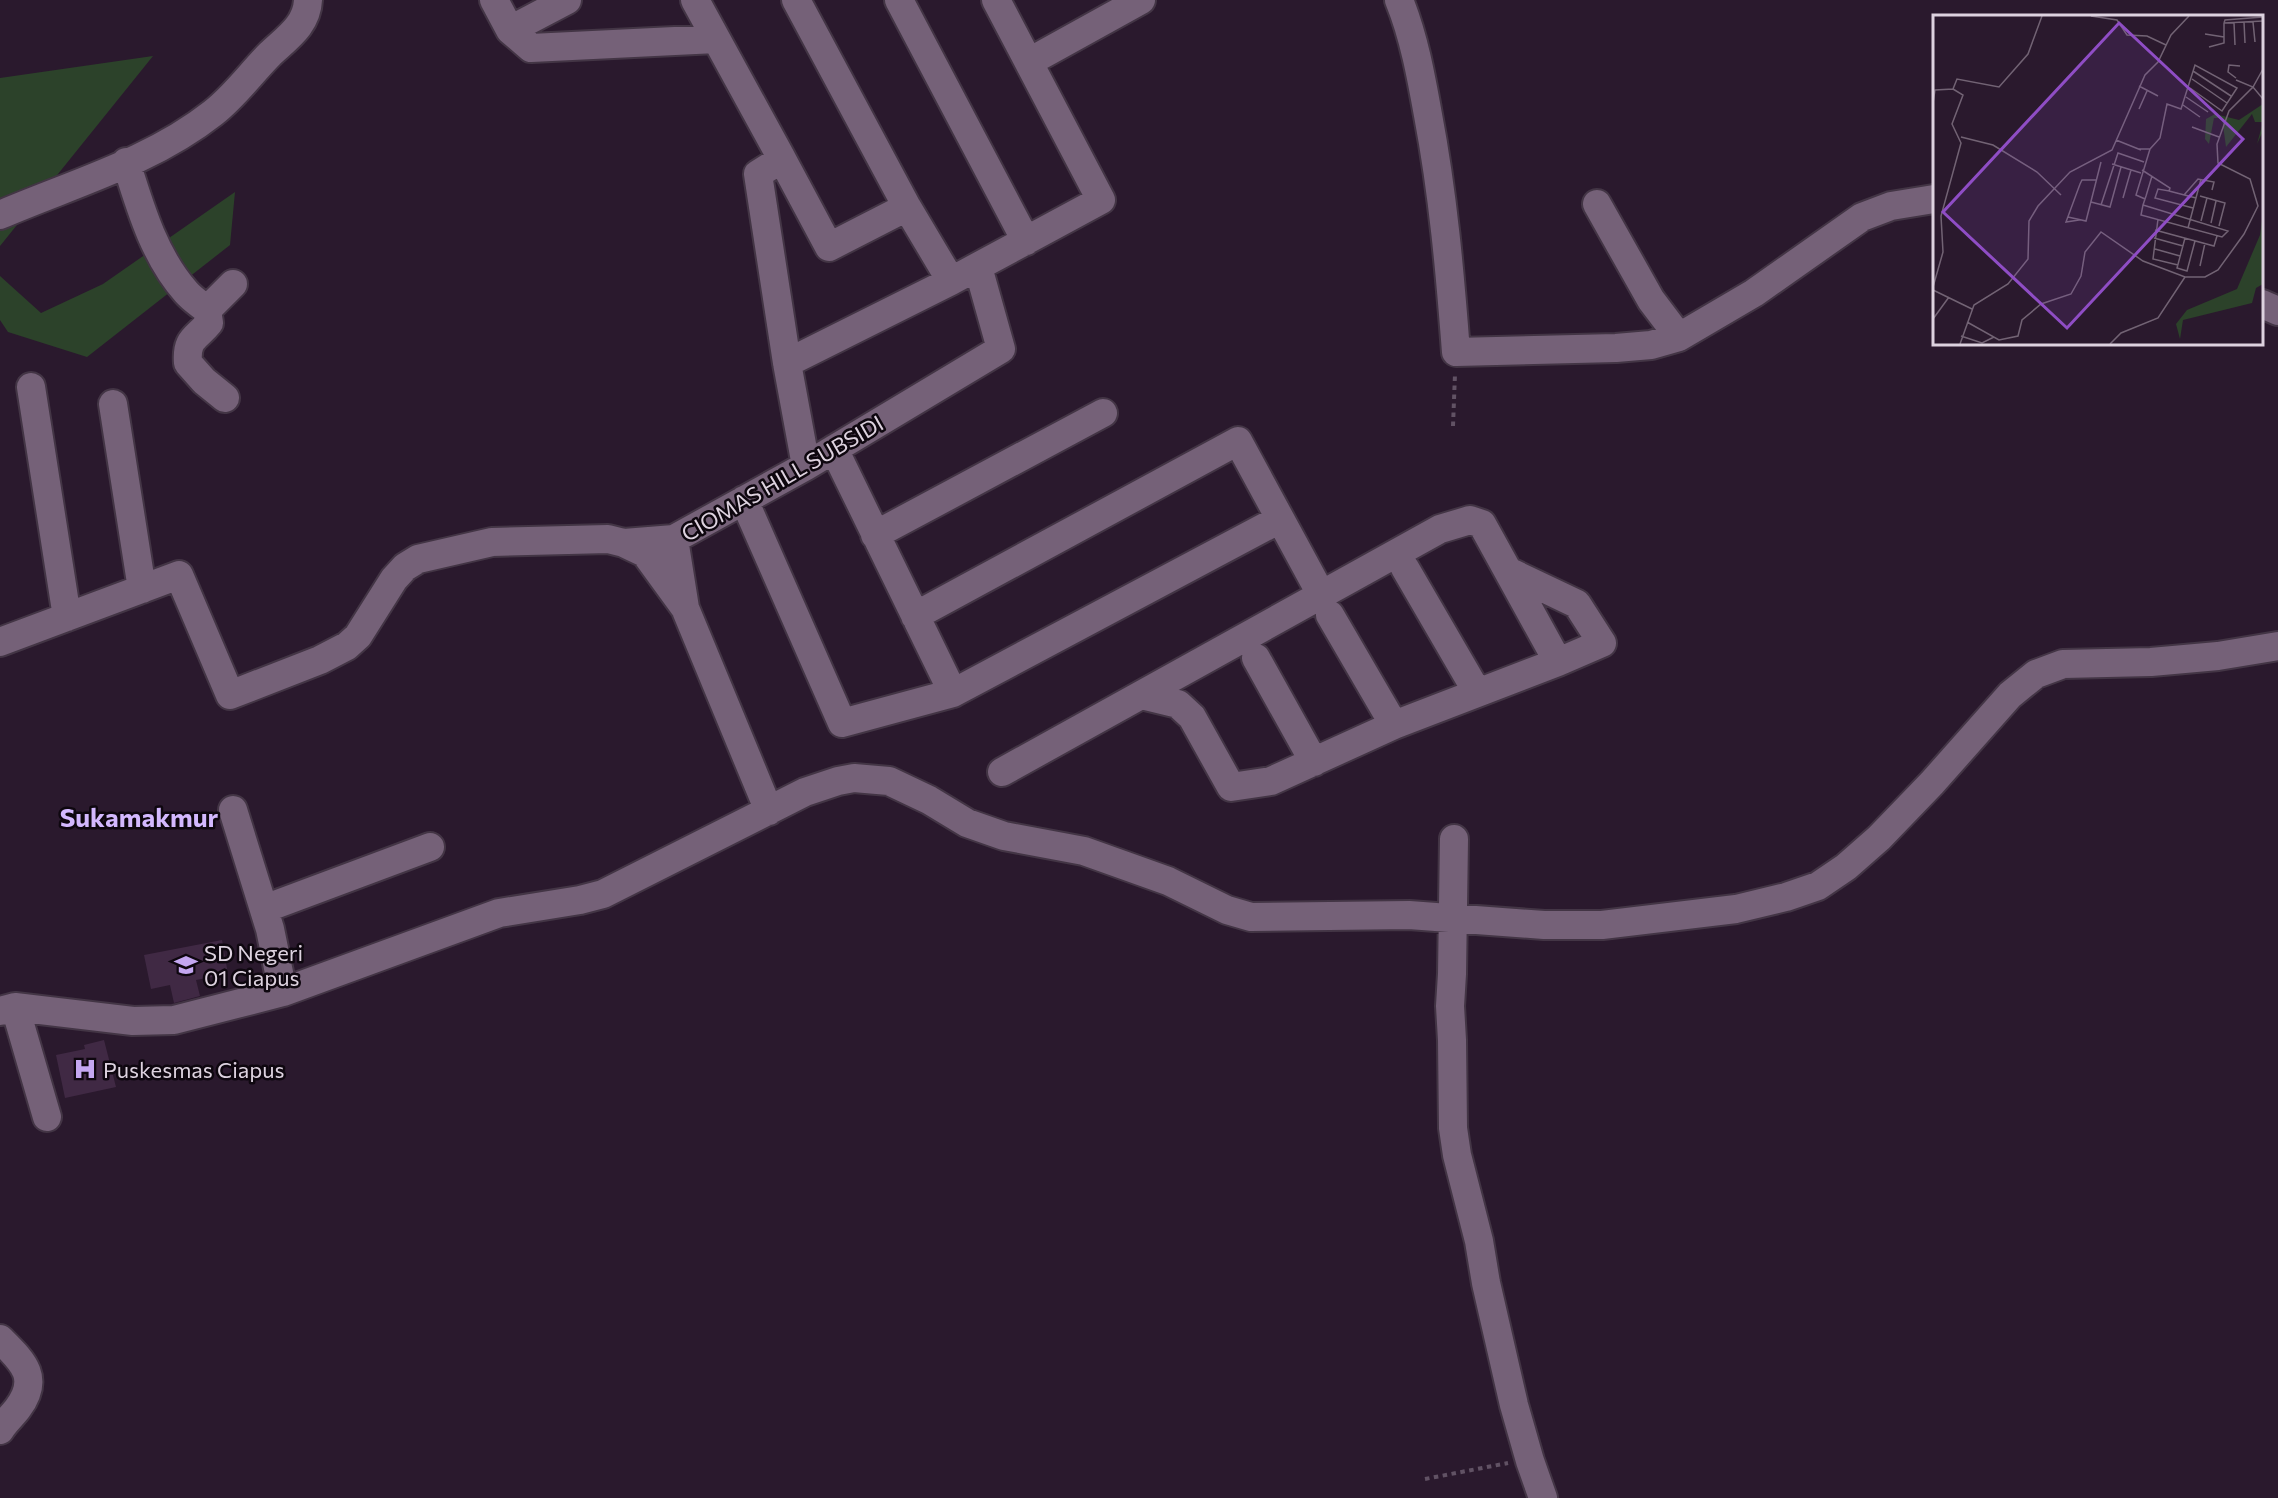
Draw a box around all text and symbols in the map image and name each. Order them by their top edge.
inset map [1933,15,2263,345]
street label: CIOMAS HILL SUBSIDI [676,409,888,547]
district label: Sukamakmur [60,801,219,832]
place label: SD Negeri 01 Ciapus [204,939,303,991]
school or university icon: SD Negeri 01 Ciapus [173,952,199,978]
hospital icon: Puskesmas Ciapus [72,1056,98,1082]
place label: Puskesmas Ciapus [103,1056,285,1083]

